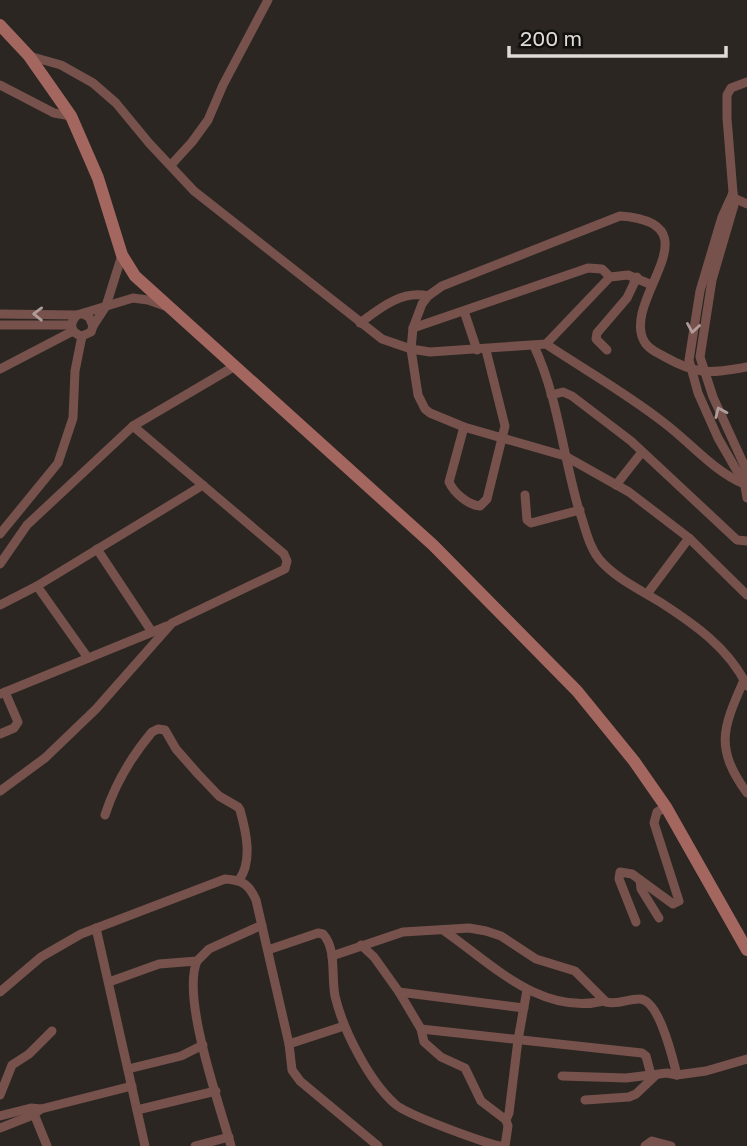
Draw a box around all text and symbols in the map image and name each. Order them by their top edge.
scale bar [509,14,726,58]
text: 200 m [520,25,582,51]
one-way arrow [33,306,43,322]
one-way arrow [686,322,701,334]
one-way arrow [714,407,728,419]

